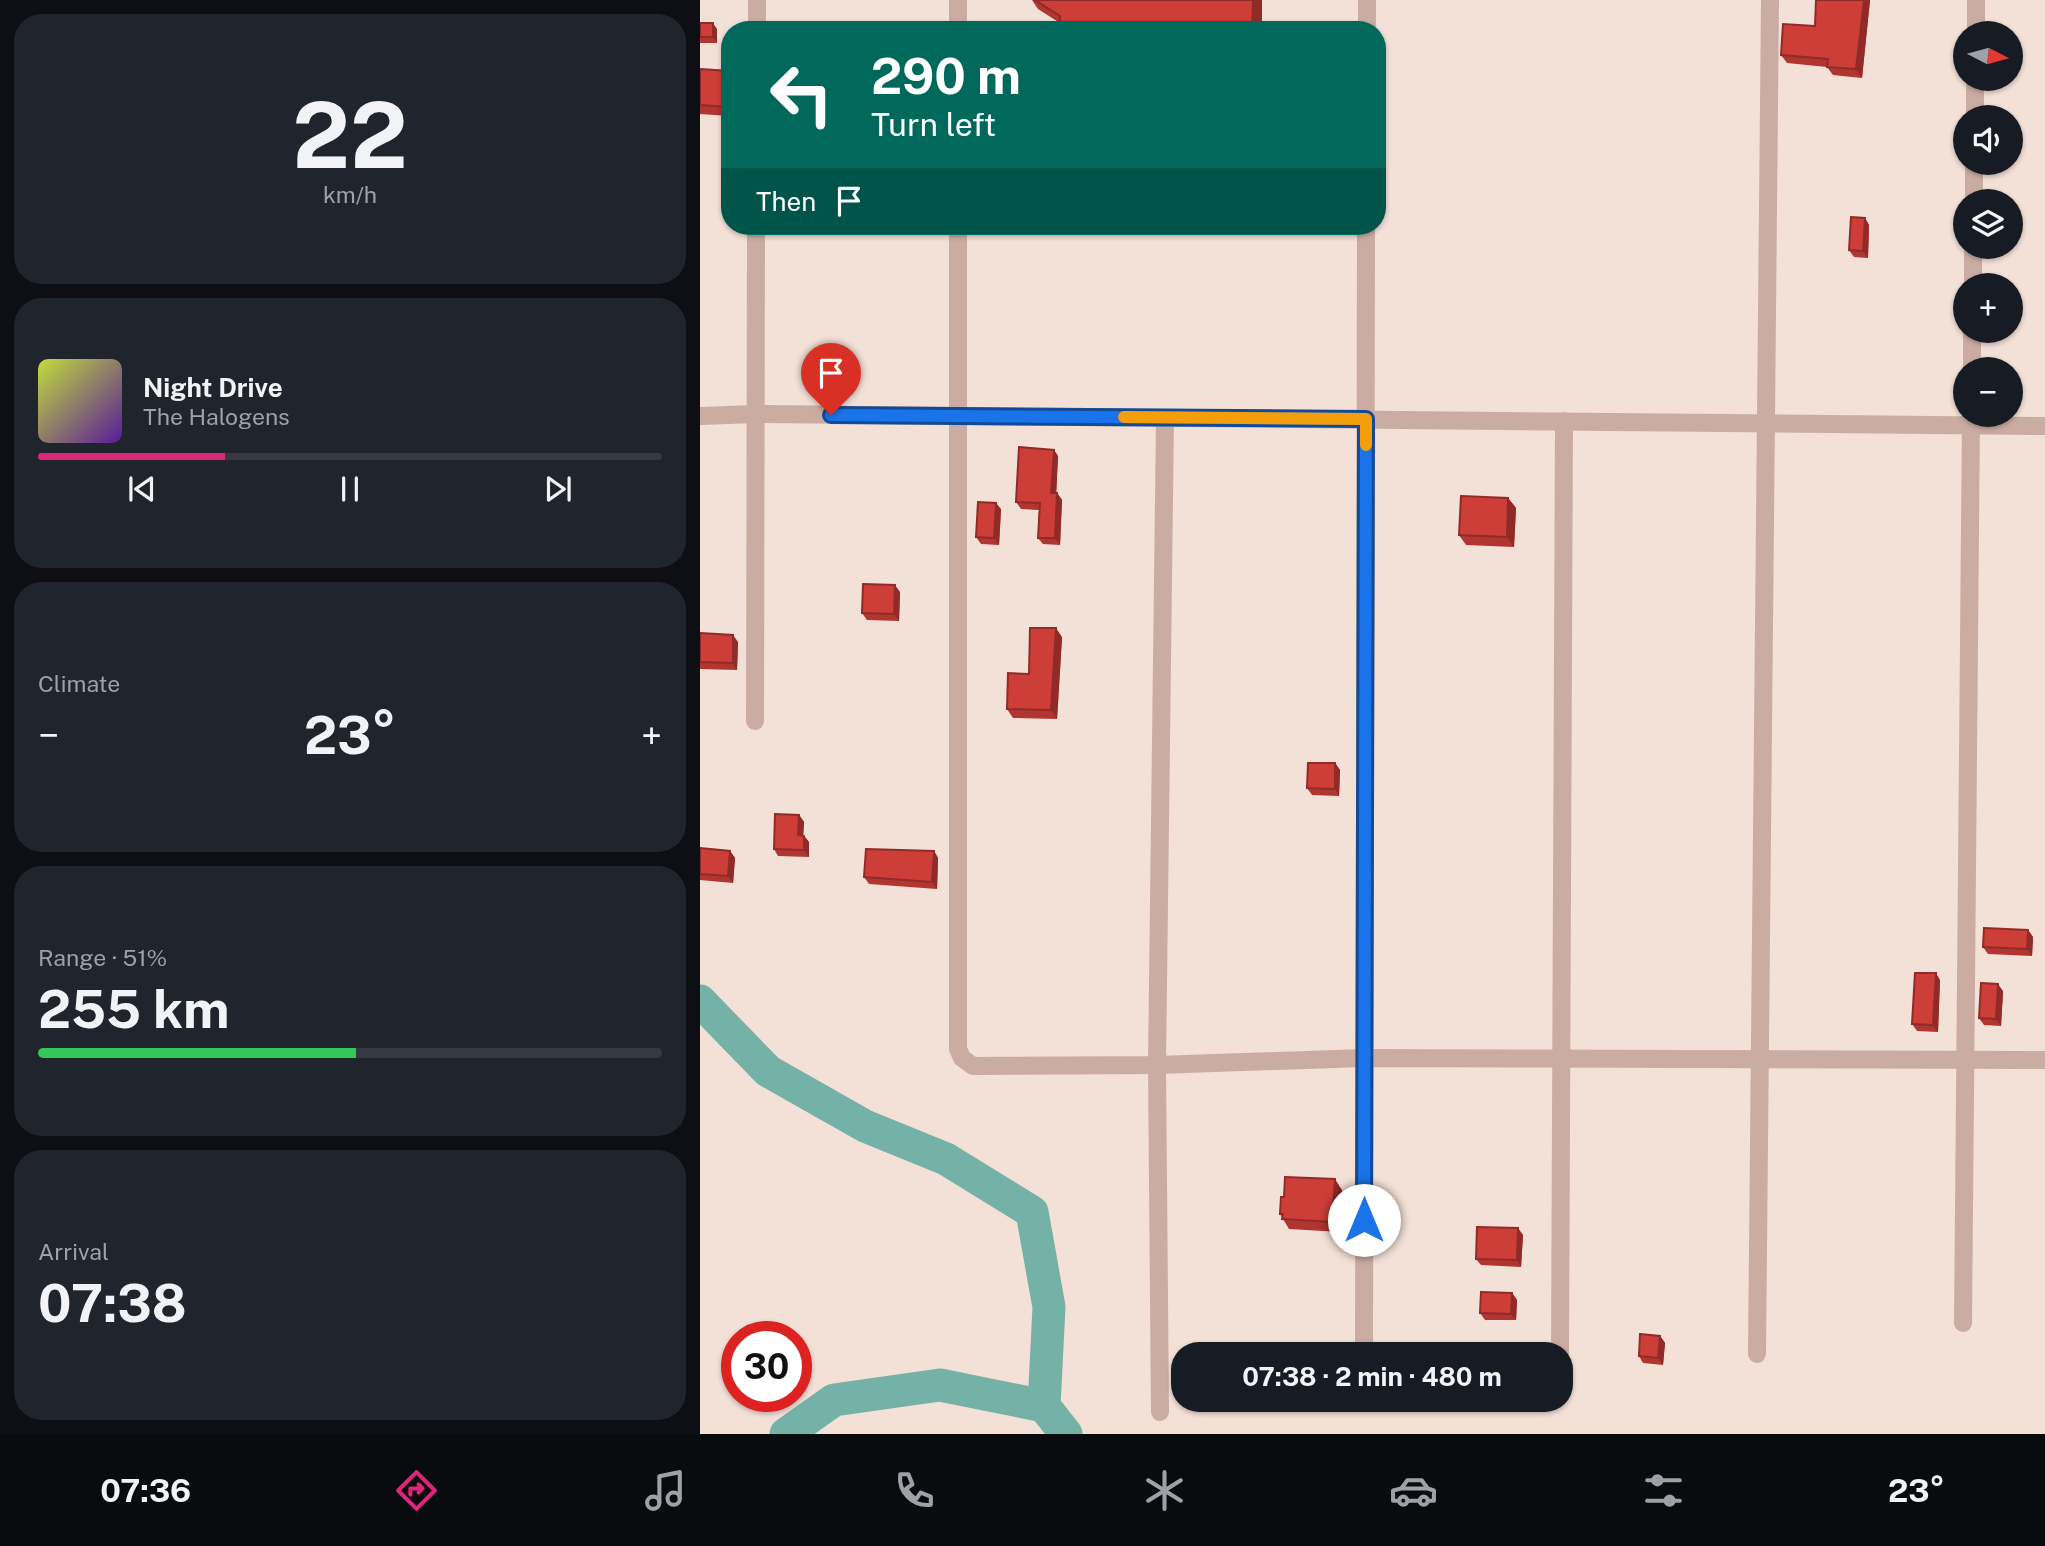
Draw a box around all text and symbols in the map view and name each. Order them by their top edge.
north arrow [1953,21,2023,91]
map controls [1953,21,2023,427]
text: 290 m [871,47,1021,105]
icon: left [756,49,847,140]
text: 22 [292,82,408,188]
button: sound [1953,105,2023,175]
text: Turn left [871,106,996,143]
text: km/h [323,181,377,208]
icon: arrive [830,182,868,220]
text: Then [756,186,816,217]
button: layers [1953,189,2023,259]
button: + [1953,273,2023,343]
pin [801,343,861,415]
icon: arrive [812,354,850,392]
button: − [1953,357,2023,427]
text: Night Drive [143,372,283,403]
text: The Halogens [143,403,290,430]
icon: previous [123,470,161,508]
icon: pause [331,470,369,508]
icon: next [539,470,577,508]
text: Climate [38,670,120,697]
text: 23° [304,705,396,766]
text: − [38,713,59,758]
text: + [641,713,662,758]
text: Range · 51% [38,944,167,971]
text: 255 km [38,979,230,1040]
position arrow [1327,1183,1401,1257]
text: Arrival [38,1238,109,1265]
text: 07:38 [38,1273,187,1334]
speed limit sign: 30 [721,1321,812,1412]
text: 07:38 · 2 min · 480 m [1242,1361,1502,1392]
icon: directions [392,1466,441,1515]
icon: music [641,1466,690,1515]
icon: phone [890,1466,939,1515]
icon: climate [1140,1466,1189,1515]
icon: car [1389,1466,1438,1515]
icon: filters [1639,1466,1688,1515]
text: 07:36 [100,1472,191,1509]
text: 23° [1888,1472,1945,1509]

